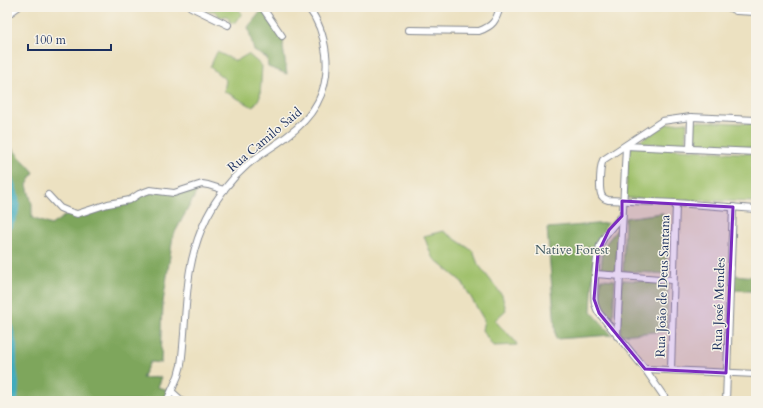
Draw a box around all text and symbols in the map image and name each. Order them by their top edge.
scale bar [28,26,111,52]
text: 100 m [34,32,67,48]
street label: Rua Camilo Said [224,103,306,176]
street label: Rua João de Deus Santana [652,214,674,358]
park label: Native Forest [535,241,609,259]
street label: Rua José Mendes [708,257,730,351]

